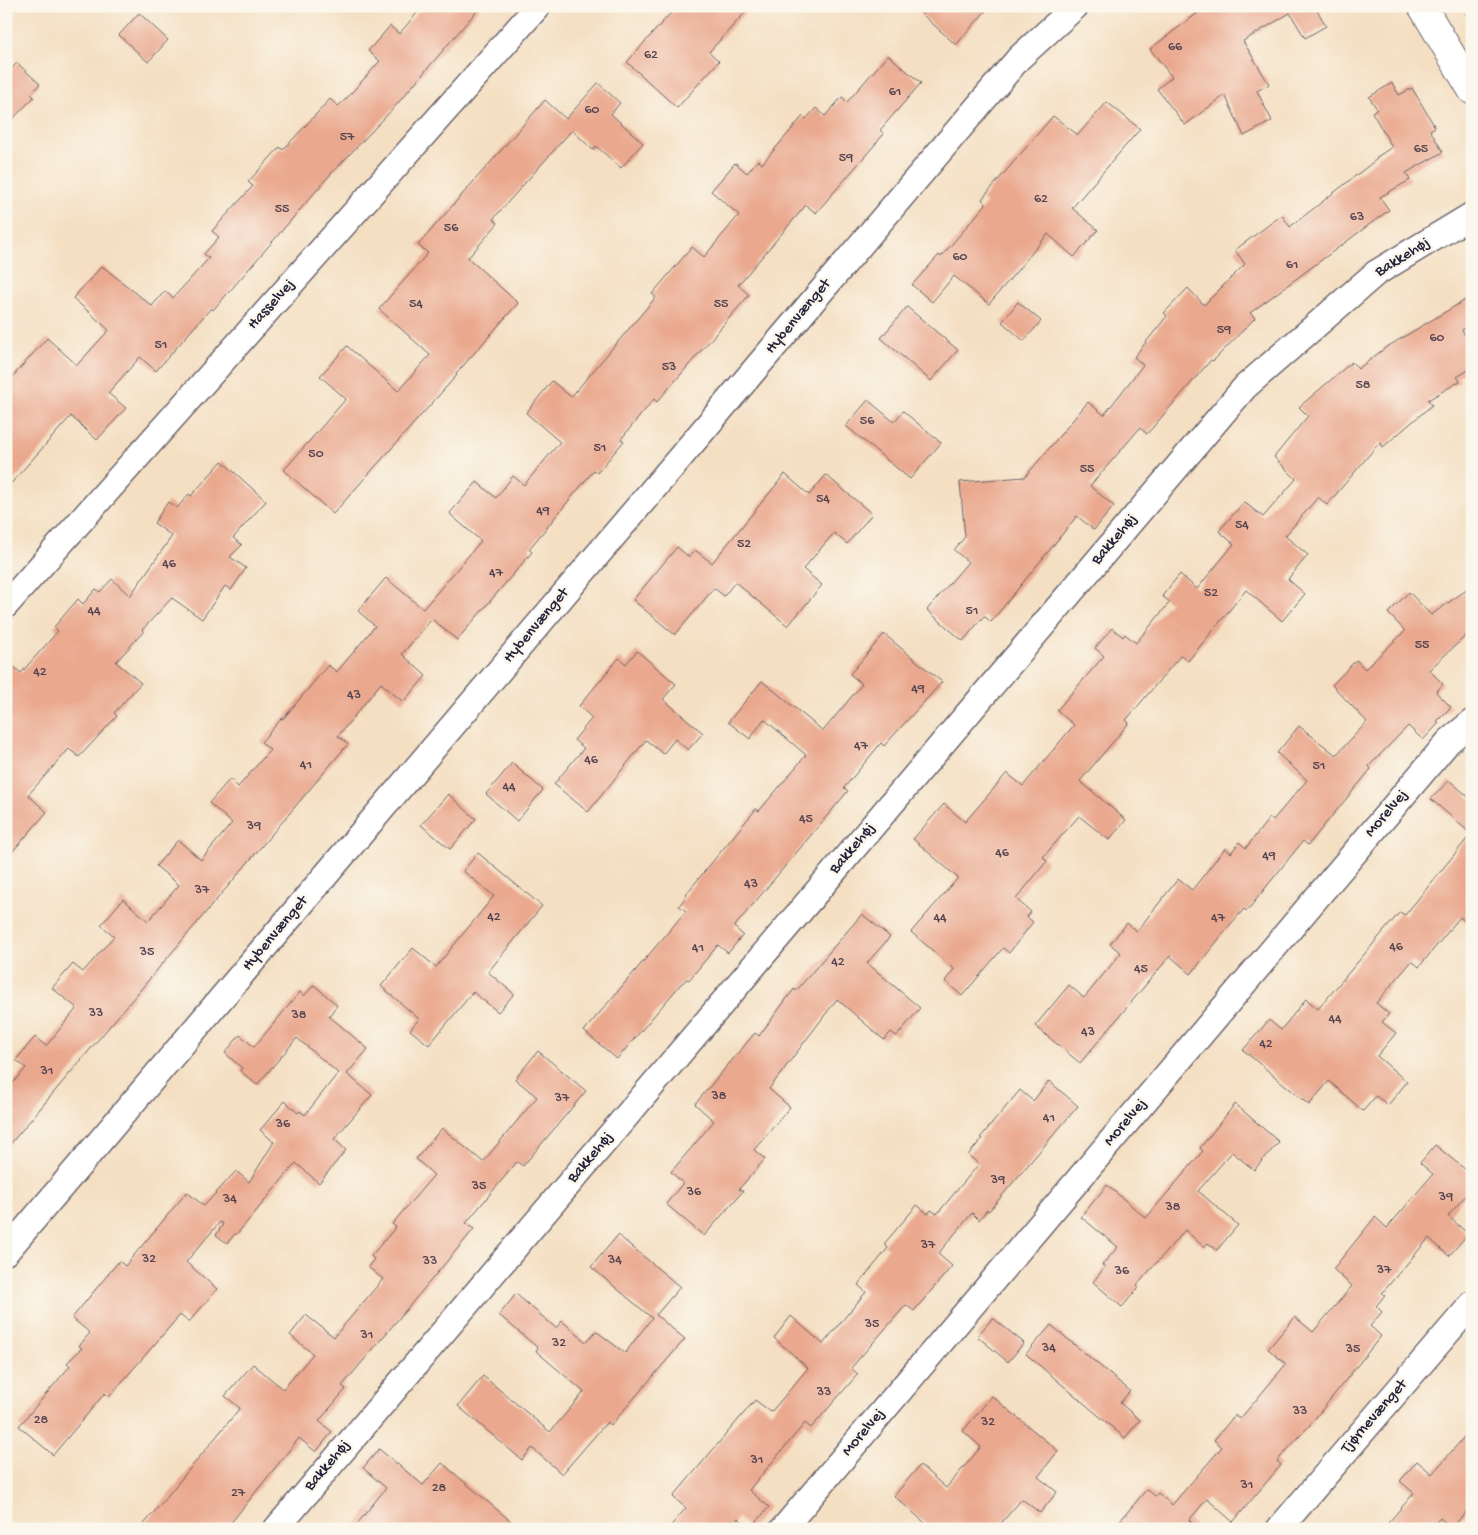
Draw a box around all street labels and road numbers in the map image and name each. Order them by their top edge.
street label: Bakkehøj [1371,234,1434,283]
street label: Hybenvænget [762,274,837,358]
street label: Hasselvej [244,276,300,334]
street label: Bakkehøj [1087,510,1142,570]
street label: Hybenvænget [500,583,575,667]
street label: Morelvej [1361,786,1413,842]
street label: Bakkehøj [825,819,880,879]
street label: Hybenvænget [239,891,314,975]
street label: Morelvej [1100,1095,1152,1151]
street label: Bakkehøj [563,1128,618,1188]
street label: Tjørnevænget [1337,1375,1413,1459]
street label: Morelvej [838,1405,890,1461]
street label: Bakkehøj [300,1436,355,1496]

